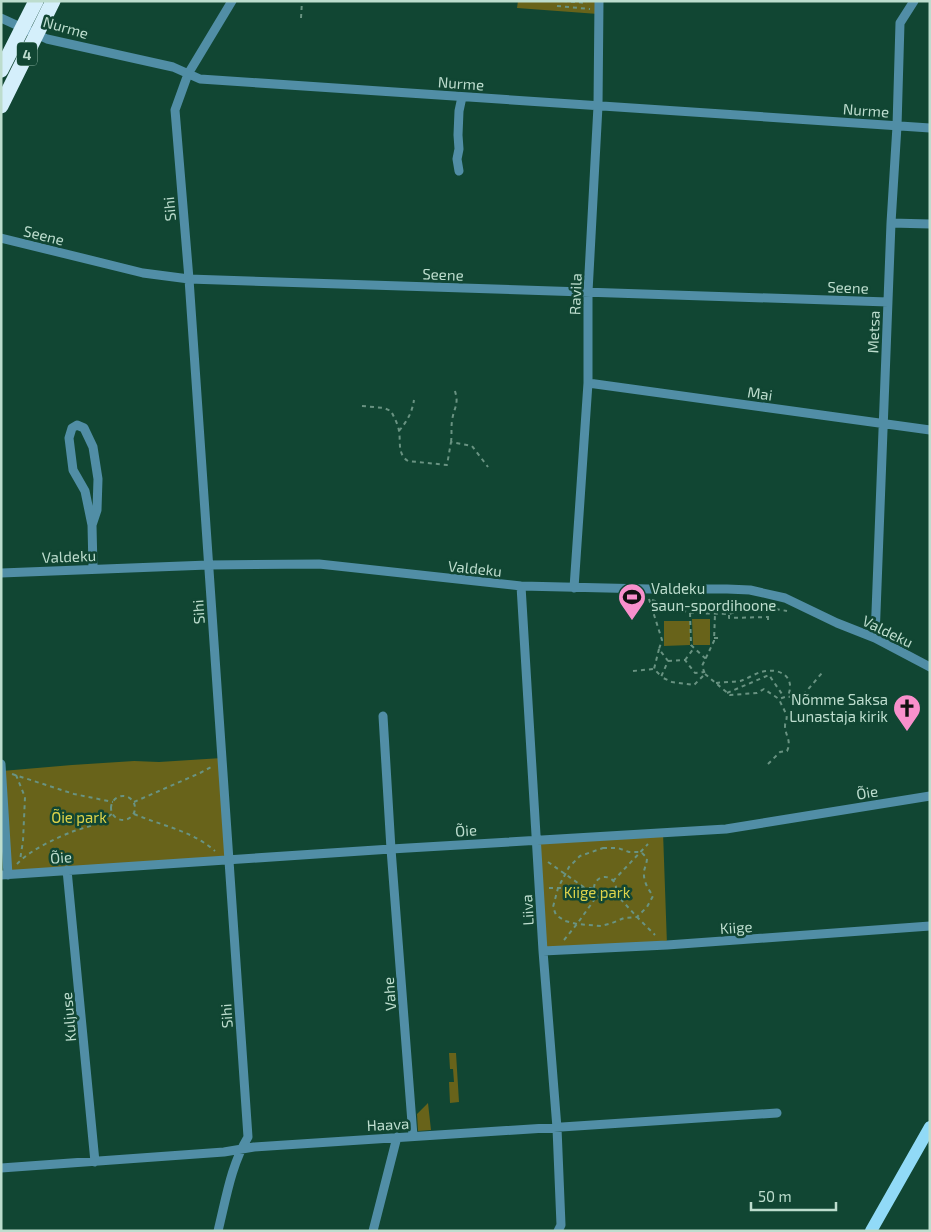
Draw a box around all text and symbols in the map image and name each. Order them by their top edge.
street label: Nurme [41,12,91,42]
road number: 4 [17,42,37,66]
street label: Nurme [437,72,485,94]
street label: Nurme [842,99,890,121]
street label: Sihi [159,196,179,222]
street label: Seene [22,221,66,249]
street label: Seene [422,264,464,284]
street label: Ravila [565,273,585,315]
street label: Seene [827,277,869,297]
street label: Metsa [863,310,883,354]
street label: Mai [746,382,774,404]
street label: Valdeku [42,546,96,566]
street label: Valdeku [447,556,503,580]
place label: Valdeku saun-spordihoone [651,579,776,614]
sports icon: Valdeku saun-spordihoone [617,582,647,621]
street label: Sihi [188,599,208,625]
street label: Valdeku [860,611,916,651]
place label: Nõmme Saksa Lunastaja kirik [789,690,888,726]
church icon: Nõmme Saksa Lunastaja kirik [892,693,922,732]
street label: Õie [855,781,879,803]
park label: Õie park [51,808,107,826]
street label: Õie [455,820,477,840]
street label: Õie [50,847,72,867]
park label: Kiige park [564,883,631,901]
street label: Liiva [517,894,537,926]
street label: Kiige [719,917,753,937]
street label: Vahe [379,977,399,1011]
street label: Kuljuse [57,991,80,1043]
street label: Sihi [216,1003,236,1029]
street label: Haava [366,1114,410,1134]
scale bar [751,1180,836,1212]
text: 50 m [758,1187,792,1205]

